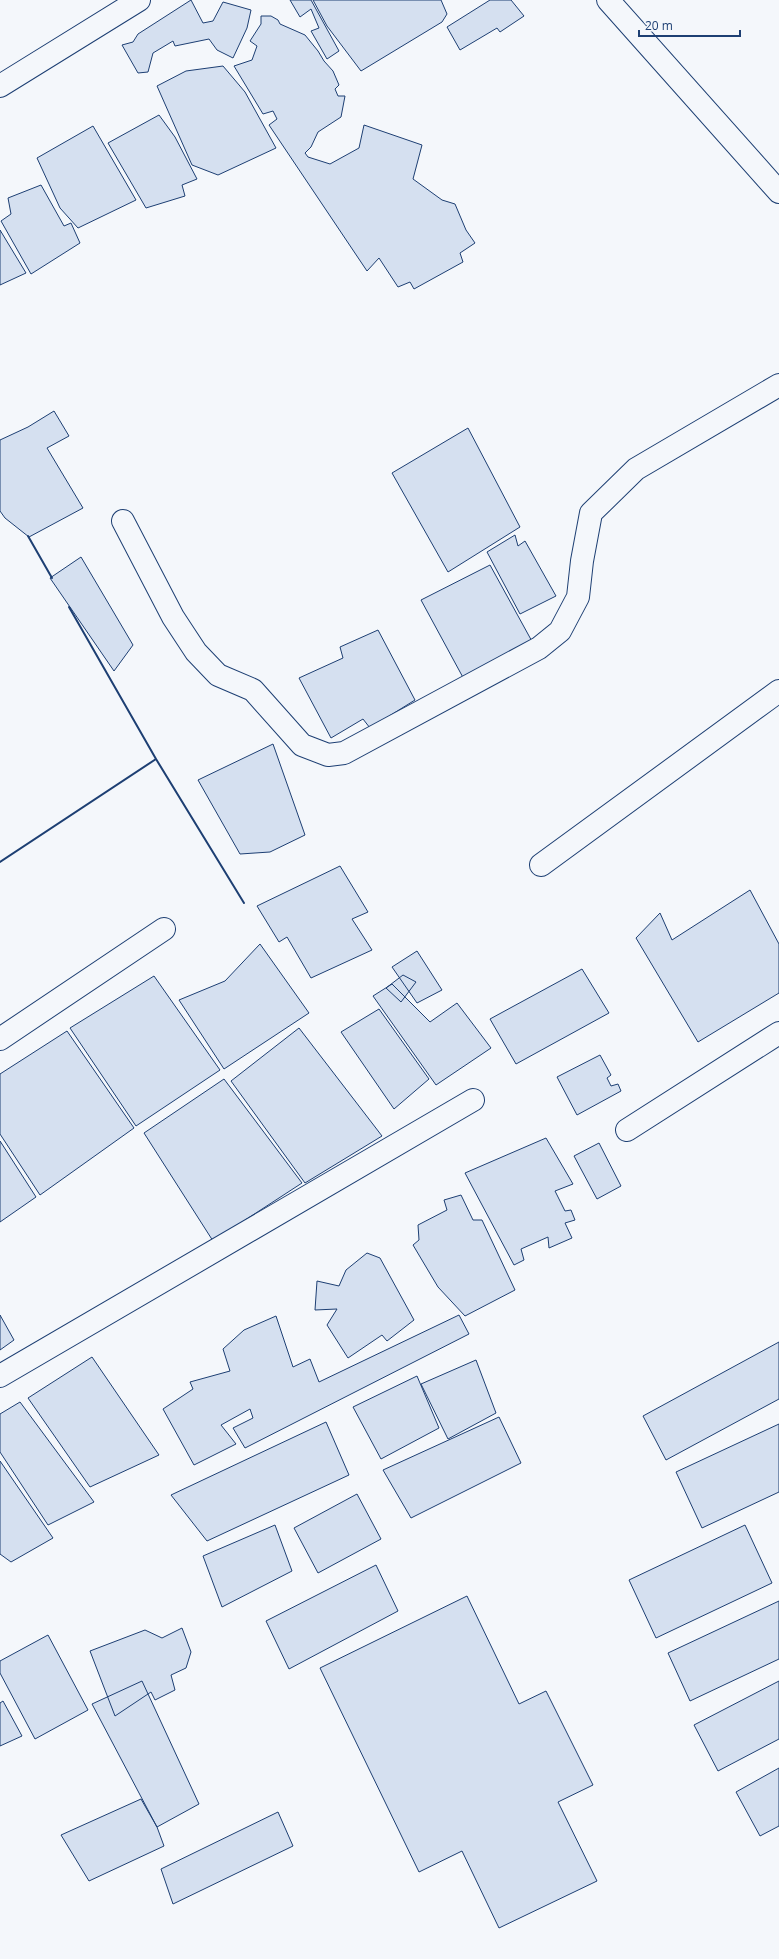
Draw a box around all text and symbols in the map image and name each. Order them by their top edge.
scale bar [639,12,740,38]
text: 20 m [645,17,673,34]

